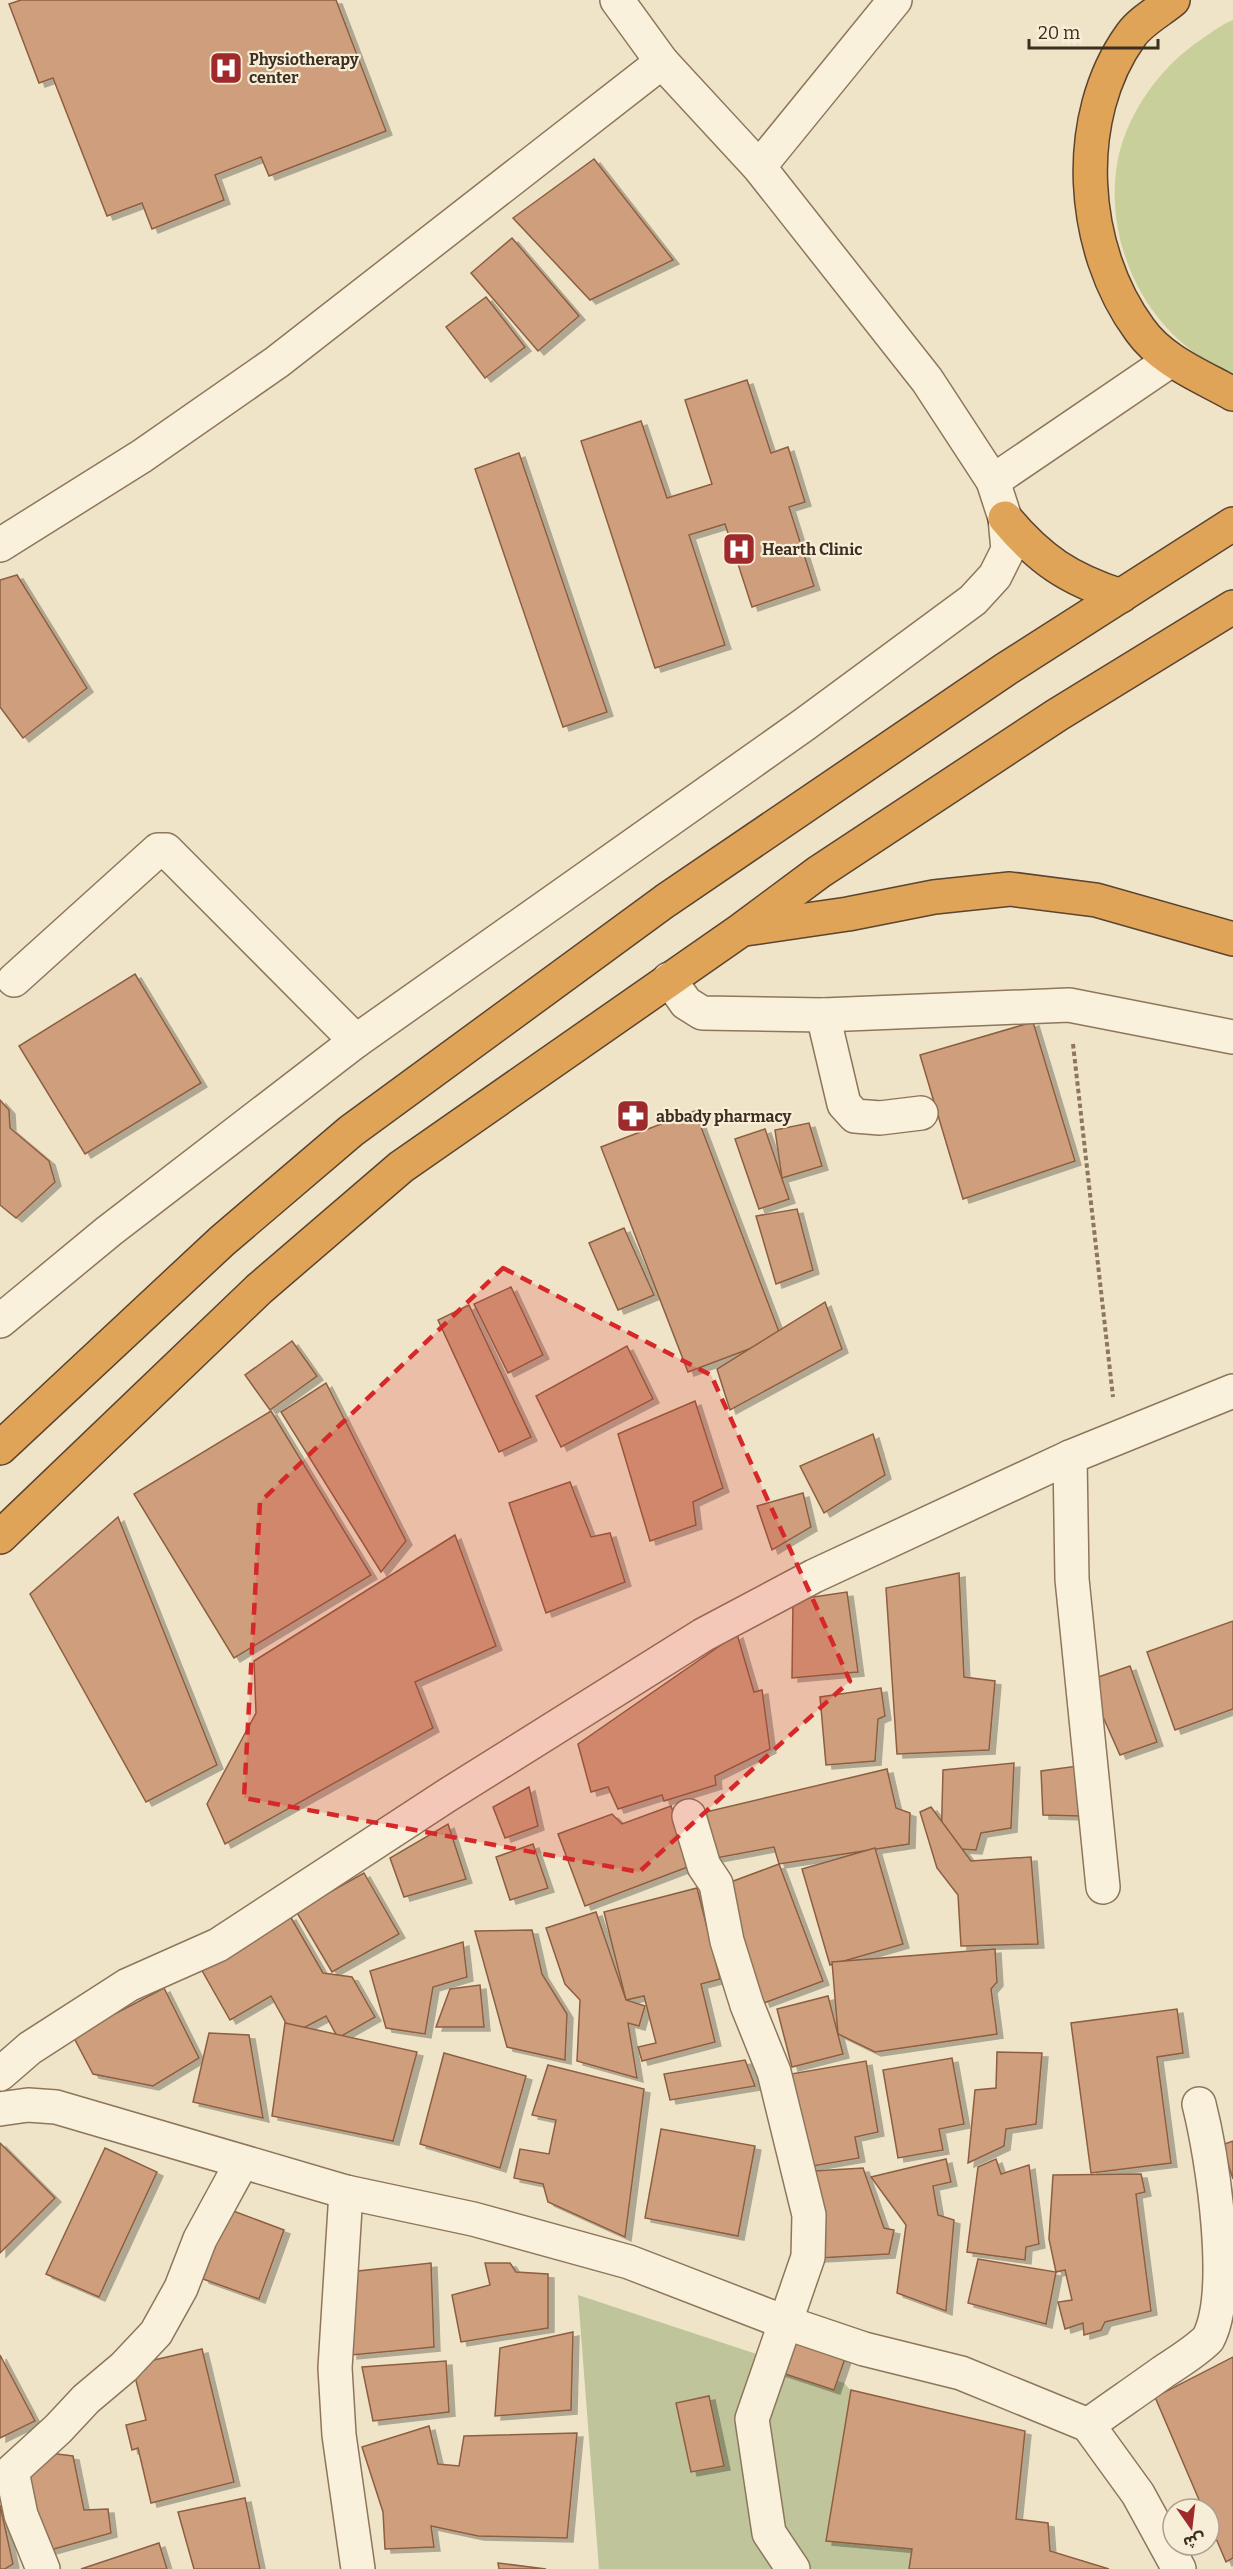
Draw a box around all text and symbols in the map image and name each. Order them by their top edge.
scale bar [1029,12,1158,50]
text: 20 m [1038,22,1080,44]
hospital icon: Physiotherapy center [208,50,244,86]
place label: Physiotherapy center [249,50,359,87]
hospital icon: Hearth Clinic [721,531,757,567]
place label: Hearth Clinic [762,540,862,559]
pharmacy icon: abbady pharmacy [615,1098,651,1134]
place label: abbady pharmacy [656,1107,792,1126]
north arrow [1161,2497,1221,2557]
text: ش [1181,2529,1207,2553]

